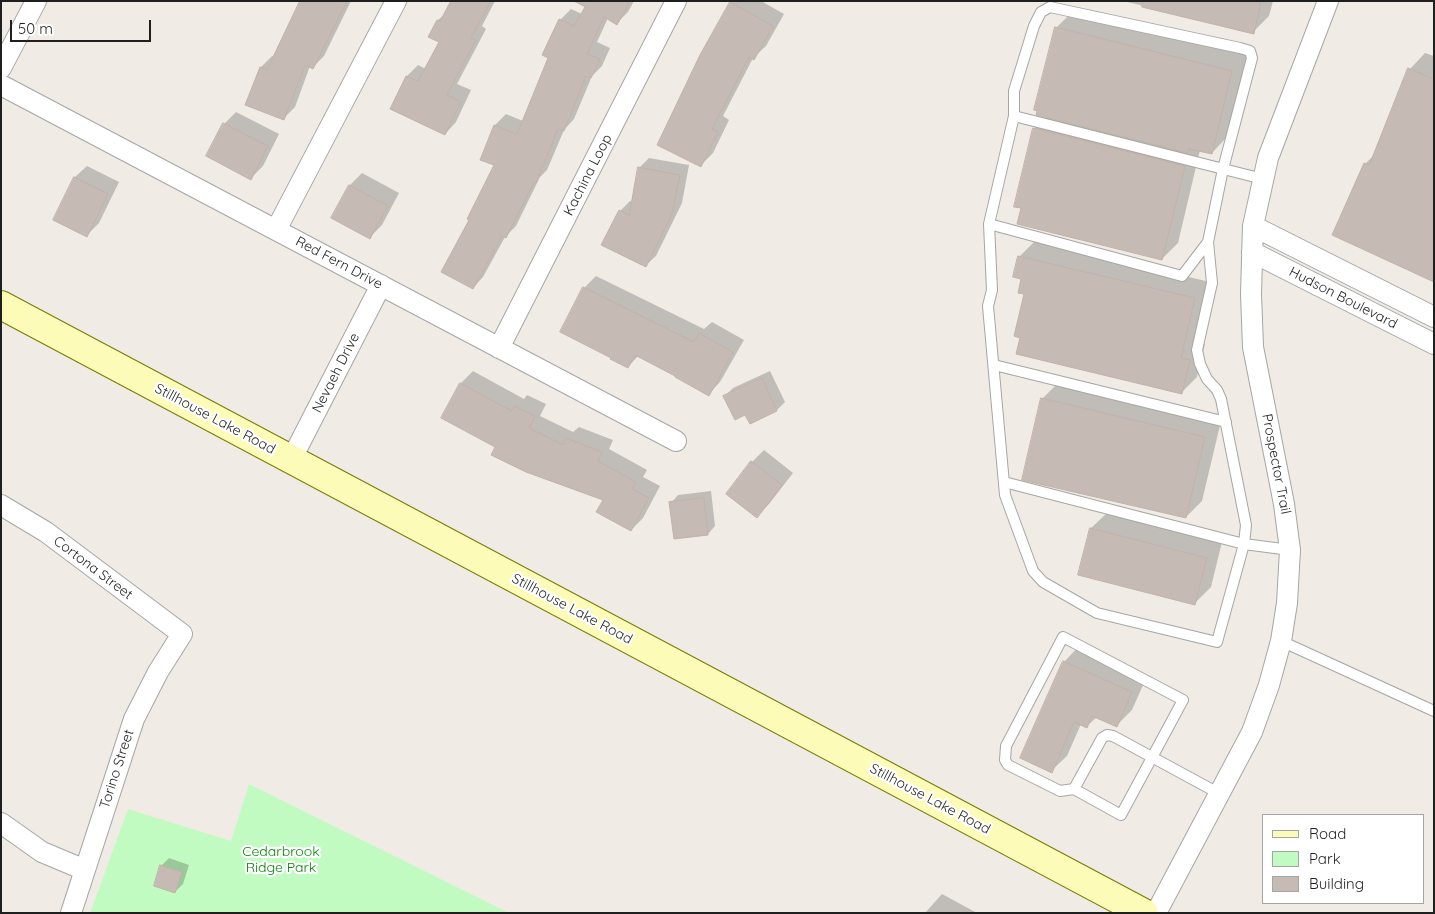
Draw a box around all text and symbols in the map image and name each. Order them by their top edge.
scale bar [12,10,154,42]
text: 50 m [18,19,53,38]
street label: Kachina Loop [560,131,616,219]
street label: Red Fern Drive [293,233,385,293]
street label: Hudson Boulevard [1286,263,1400,333]
street label: Nevaeh Drive [309,330,363,416]
street label: Stillhouse Lake Road [152,380,278,458]
street label: Prospector Trail [1258,412,1294,516]
street label: Cortona Street [50,533,136,603]
street label: Stillhouse Lake Road [509,570,635,648]
street label: Torino Street [96,727,138,811]
street label: Stillhouse Lake Road [867,760,993,838]
legend [1262,814,1425,904]
text: Road [1309,824,1346,843]
park label: Cedarbrook Ridge Park [242,844,320,876]
text: Park [1309,849,1341,868]
text: Building [1309,874,1364,893]

